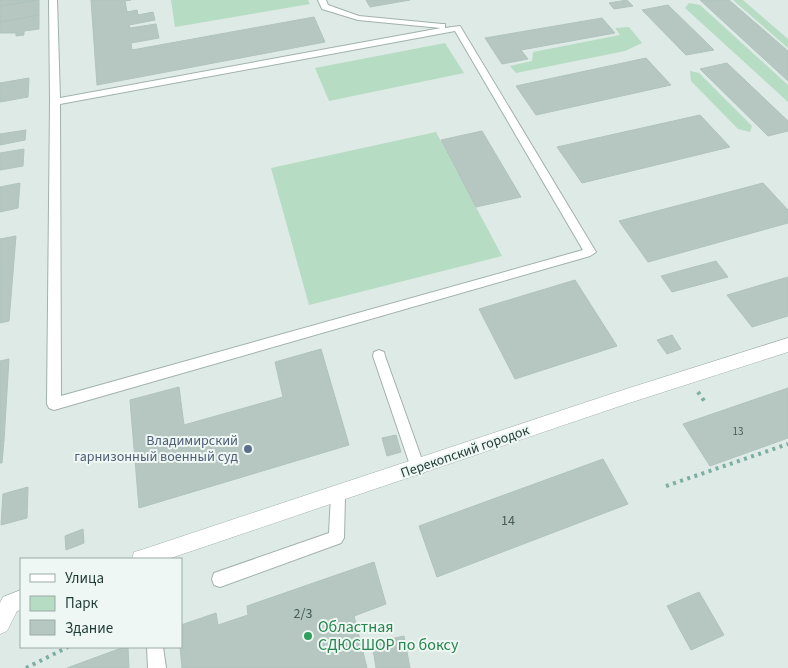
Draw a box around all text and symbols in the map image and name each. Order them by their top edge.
street label: Перекопский городок [398,421,532,483]
house number: 13 [733,424,743,439]
place label: Владимирский гарнизонный военный суд [74,431,239,467]
marker: Владимирский гарнизонный военный суд [242,443,254,455]
house number: 14 [501,511,515,531]
legend [20,558,182,648]
text: Улица [65,568,104,589]
text: Парк [65,593,99,614]
house number: 2/3 [294,604,312,624]
place label: Областная СДЮСШОР по боксу [318,616,459,656]
text: Здание [65,618,113,639]
marker: Областная СДЮСШОР по боксу [302,630,314,642]

